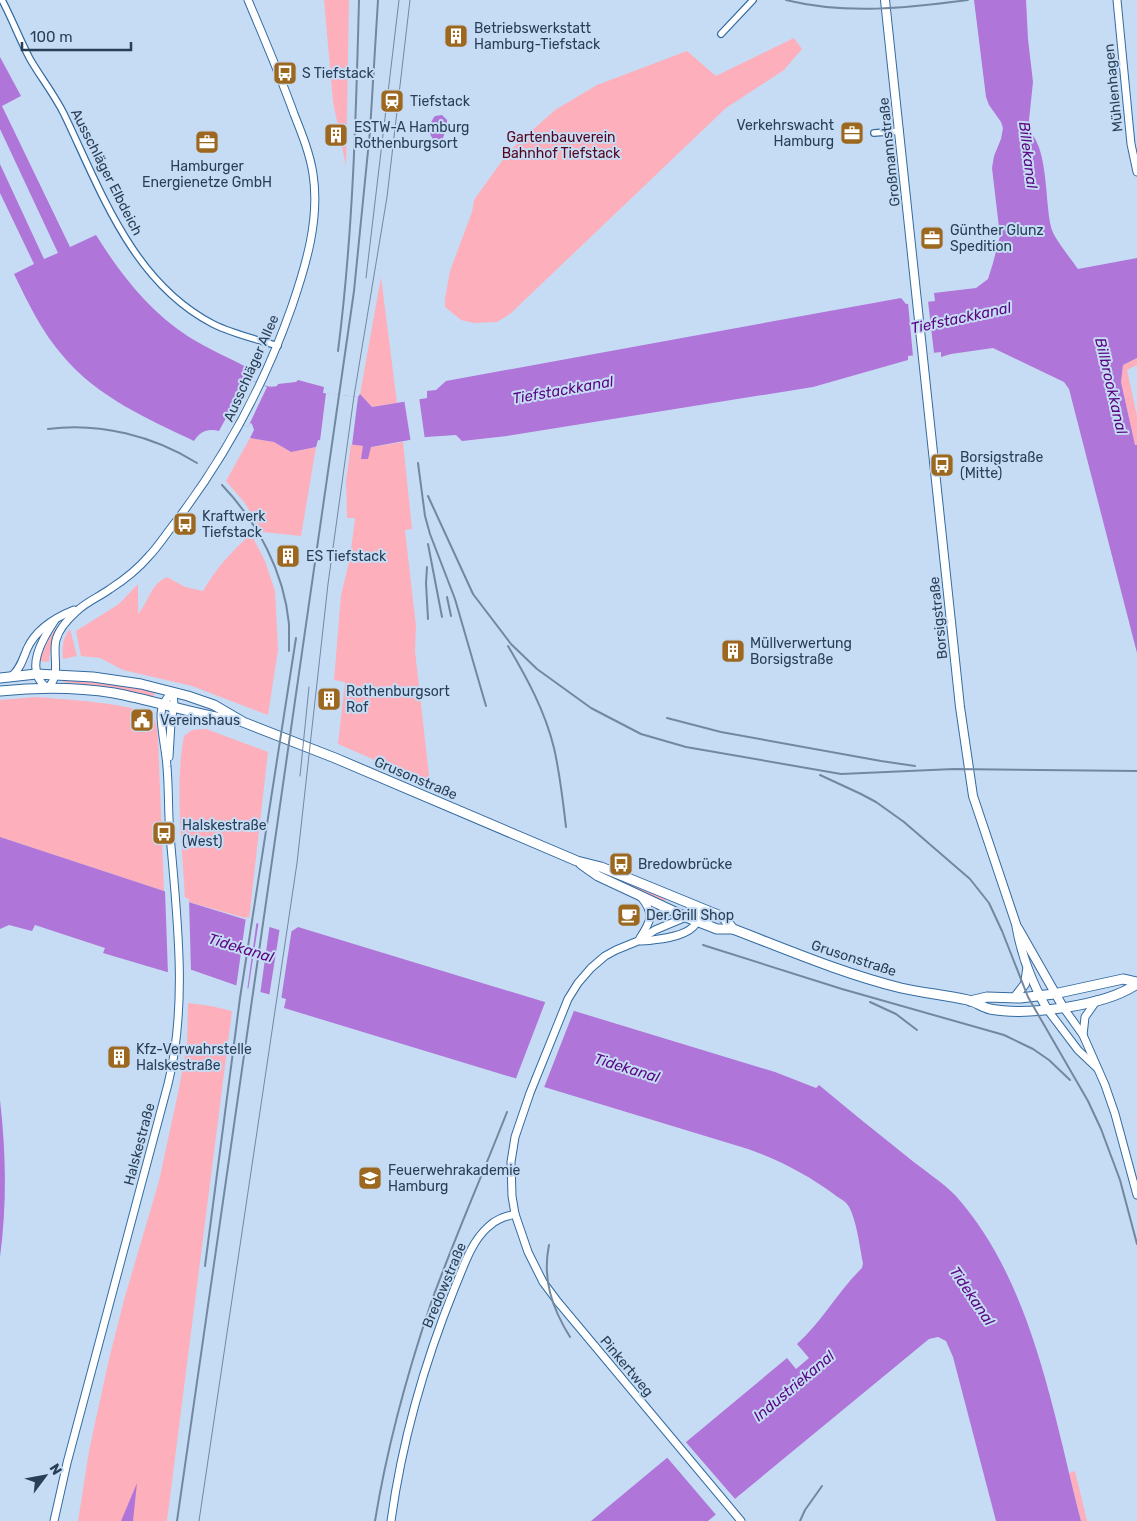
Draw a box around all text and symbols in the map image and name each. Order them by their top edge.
scale bar [22,20,131,52]
place label: Betriebswerkstatt Hamburg-Tiefstack [474,20,601,53]
building icon: Betriebswerkstatt Hamburg-Tiefstack [443,23,469,49]
text: 100 m [30,28,72,46]
street label: Mühlenhagen [1100,43,1127,133]
bus stop icon: S Tiefstack [272,60,298,86]
place label: S Tiefstack [302,65,374,82]
station icon: Tiefstack [379,88,405,114]
place label: Tiefstack [410,93,471,110]
street label: Großmannstraße [875,96,904,207]
street label: Ausschläger Elbdeich [67,106,146,238]
place label: Verkehrswacht Hamburg [737,117,835,150]
place label: ESTW-A Hamburg Rothenburgsort [354,119,469,152]
office icon: Verkehrswacht Hamburg [839,120,865,146]
water label: Billekanal [1015,120,1041,190]
building icon: ESTW-A Hamburg Rothenburgsort [323,122,349,148]
office icon: Hamburger Energienetze GmbH [194,129,220,155]
park label: Gartenbauverein Bahnhof Tiefstack [502,129,621,162]
place label: Hamburger Energienetze GmbH [142,158,272,191]
place label: Günther Glunz Spedition [950,222,1044,255]
office icon: Günther Glunz Spedition [919,225,945,251]
water label: Tiefstackkanal [909,299,1013,337]
street label: Ausschläger Allee [220,312,283,424]
water label: Billbrookkanal [1091,336,1131,436]
water label: Tiefstackkanal [511,372,615,408]
place label: Borsigstraße (Mitte) [960,449,1043,482]
bus stop icon: Borsigstraße (Mitte) [929,452,955,478]
place label: Kraftwerk Tiefstack [202,508,266,541]
bus stop icon: Kraftwerk Tiefstack [172,511,198,537]
building icon: ES Tiefstack [275,543,301,569]
place label: ES Tiefstack [306,548,387,565]
street label: Borsigstraße [926,576,951,660]
place label: Müllverwertung Borsigstraße [750,635,852,668]
building icon: Müllverwertung Borsigstraße [720,638,746,664]
place label: Rothenburgsort Rof [346,683,450,716]
building icon: Rothenburgsort Rof [316,686,342,712]
public building icon: Vereinshaus [129,707,155,733]
place label: Vereinshaus [160,712,240,729]
street label: Grusonstraße [372,753,460,804]
place label: Halskestraße (West) [182,817,267,850]
bus stop icon: Halskestraße (West) [151,820,177,846]
bus stop icon: Bredowbrücke [608,851,634,877]
place label: Bredowbrücke [638,856,732,873]
cafe icon: Der Grill Shop [616,902,642,928]
place label: Der Grill Shop [646,907,734,924]
water label: Tidekanal [206,930,276,967]
street label: Grusonstraße [809,937,899,980]
place label: Kfz-Verwahrstelle Halskestraße [136,1041,252,1074]
building icon: Kfz-Verwahrstelle Halskestraße [106,1044,132,1070]
water label: Tidekanal [592,1050,662,1087]
street label: Halskestraße [120,1101,159,1187]
place label: Feuerwehrakademie Hamburg [388,1162,521,1195]
school or university icon: Feuerwehrakademie Hamburg [357,1165,383,1191]
street label: Bredowstraße [419,1240,470,1331]
water label: Tidekanal [946,1263,998,1329]
street label: Pinkertweg [596,1333,657,1400]
water label: Industriekanal [750,1347,838,1425]
north arrow [20,1451,70,1501]
text: N [46,1461,65,1478]

